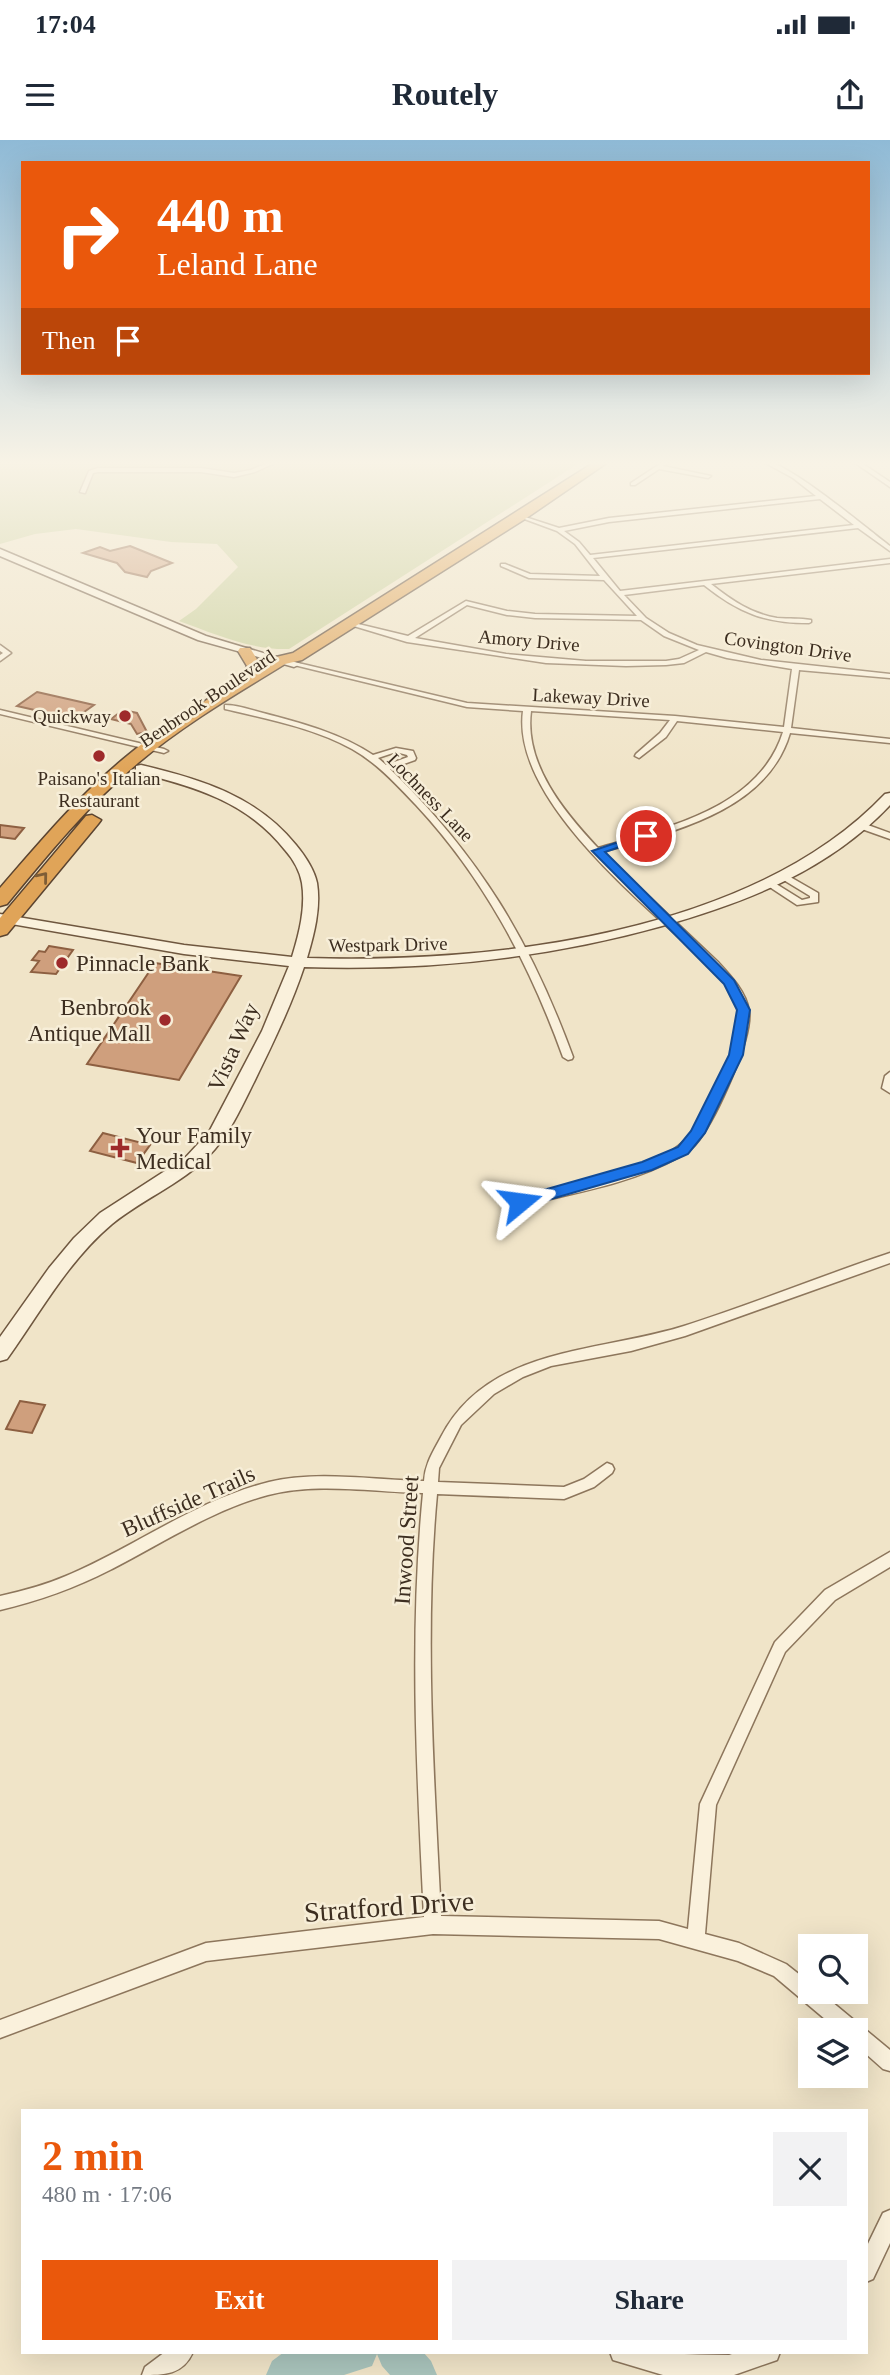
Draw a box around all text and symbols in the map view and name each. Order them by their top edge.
text: 17:04 [35,10,96,39]
icon: menu [21,76,59,114]
text: Routely [392,76,498,112]
icon: share [831,76,869,114]
text: 440 m [157,188,284,243]
icon: right [42,189,133,280]
text: Leland Lane [157,246,318,282]
icon: arrive [109,322,147,360]
text: Then [42,326,95,355]
street label: Amory Drive [477,626,581,655]
street label: Covington Drive [723,627,853,666]
street label: Benbrook Boulevard [136,645,279,752]
street label: Lakeway Drive [532,684,650,711]
place label: Quickway [33,706,111,727]
marker: Quickway [117,708,133,724]
marker: Paisano's Italian Restaurant [91,748,107,764]
street label: Lochness Lane [383,749,478,846]
place label: Paisano's Italian Restaurant [37,768,161,811]
pin [616,806,676,866]
icon: arrive [627,817,665,855]
one-way arrow [35,872,48,884]
street label: Westpark Drive [328,933,448,956]
place label: Pinnacle Bank [76,951,210,976]
marker: Pinnacle Bank [54,955,70,971]
place label: Benbrook Antique Mall [28,995,151,1046]
street label: Vista Way [203,999,264,1095]
marker: Benbrook Antique Mall [157,1012,173,1028]
place label: Your Family Medical [136,1123,252,1174]
marker: Your Family Medical [110,1138,130,1158]
position arrow [483,1165,557,1239]
street label: Bluffside Trails [118,1461,259,1542]
street label: Inwood Street [390,1474,424,1606]
street label: Stratford Drive [303,1885,475,1928]
map controls [798,1934,868,2088]
button: search [798,1934,868,2004]
button: layers [798,2018,868,2088]
button: close [773,2132,847,2206]
text: 2 min [42,2133,144,2179]
text: 480 m · 17:06 [42,2182,172,2207]
button: Exit [42,2260,438,2340]
button: Share [452,2260,847,2340]

